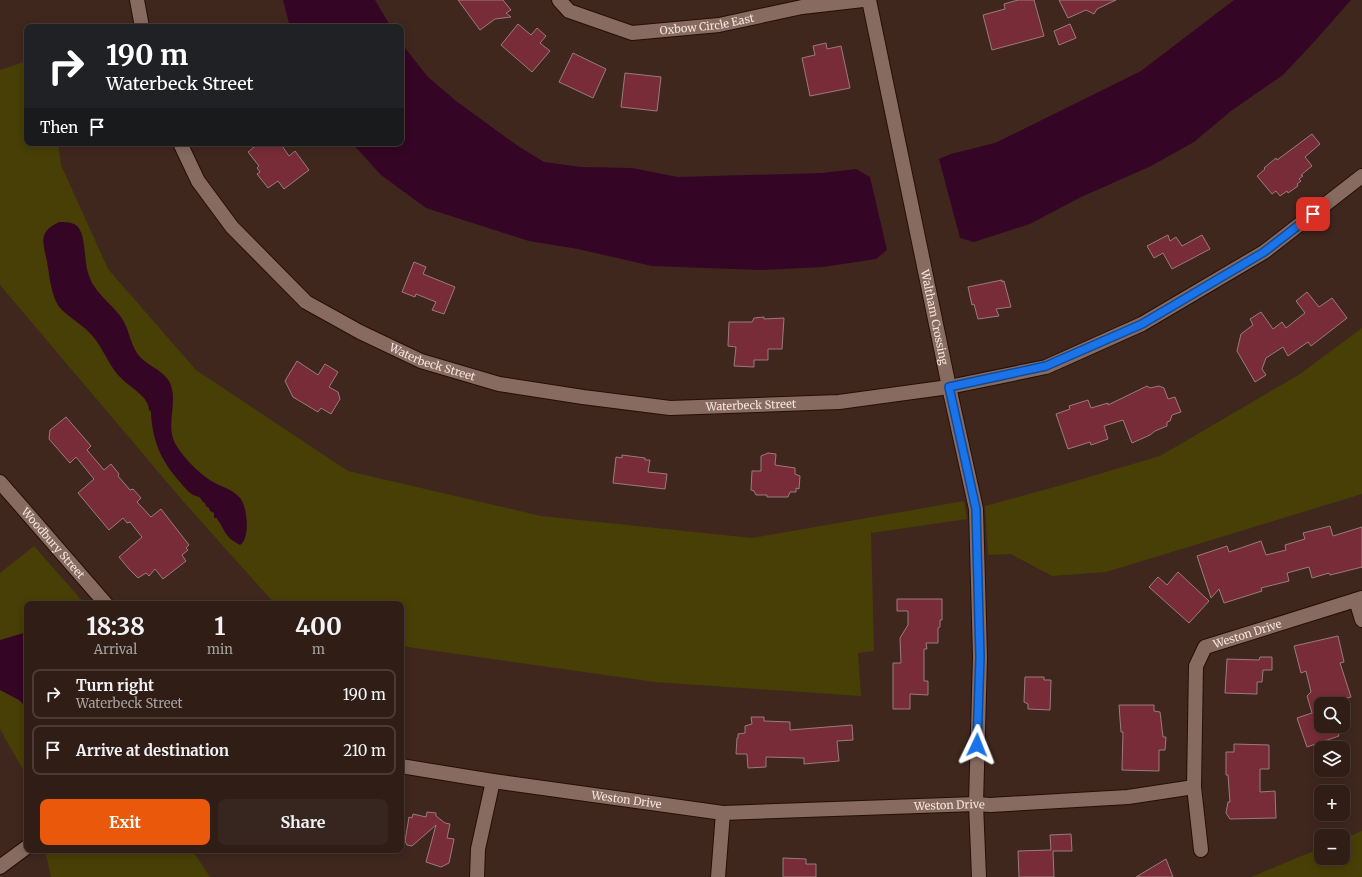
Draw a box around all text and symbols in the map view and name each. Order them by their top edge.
street label: Oxbow Circle East [659,10,756,37]
text: 190 m [106,37,188,73]
icon: right [40,40,92,92]
text: Waterbeck Street [106,72,254,95]
icon: arrive [86,116,108,138]
text: Then [40,118,78,137]
pin [1296,197,1330,231]
icon: arrive [1302,203,1324,225]
street label: Waltham Crossing [918,267,951,367]
street label: Waterbeck Street [386,340,478,384]
street label: Waterbeck Street [705,397,797,414]
street label: Woodbury Street [18,504,88,582]
text: 18:38 [86,611,145,642]
text: 1 [214,611,225,642]
text: 400 [295,611,342,642]
street label: Weston Drive [1211,616,1283,651]
text: Arrival [94,641,137,658]
text: min [207,641,233,658]
text: m [312,641,325,658]
text: Turn right [76,676,154,695]
icon: right [42,683,64,705]
text: 190 m [343,685,386,704]
text: Waterbeck Street [76,695,183,712]
map controls [1314,697,1350,865]
button: search [1314,697,1350,733]
position arrow [956,724,998,766]
icon: arrive [42,739,64,761]
text: Arrive at destination [76,741,229,760]
text: 210 m [343,741,386,760]
button: layers [1314,741,1350,777]
button: + [1314,785,1350,821]
street label: Weston Drive [590,788,663,811]
street label: Weston Drive [913,797,985,813]
button: Exit [40,799,210,845]
button: Share [218,799,388,845]
button: − [1314,829,1350,865]

